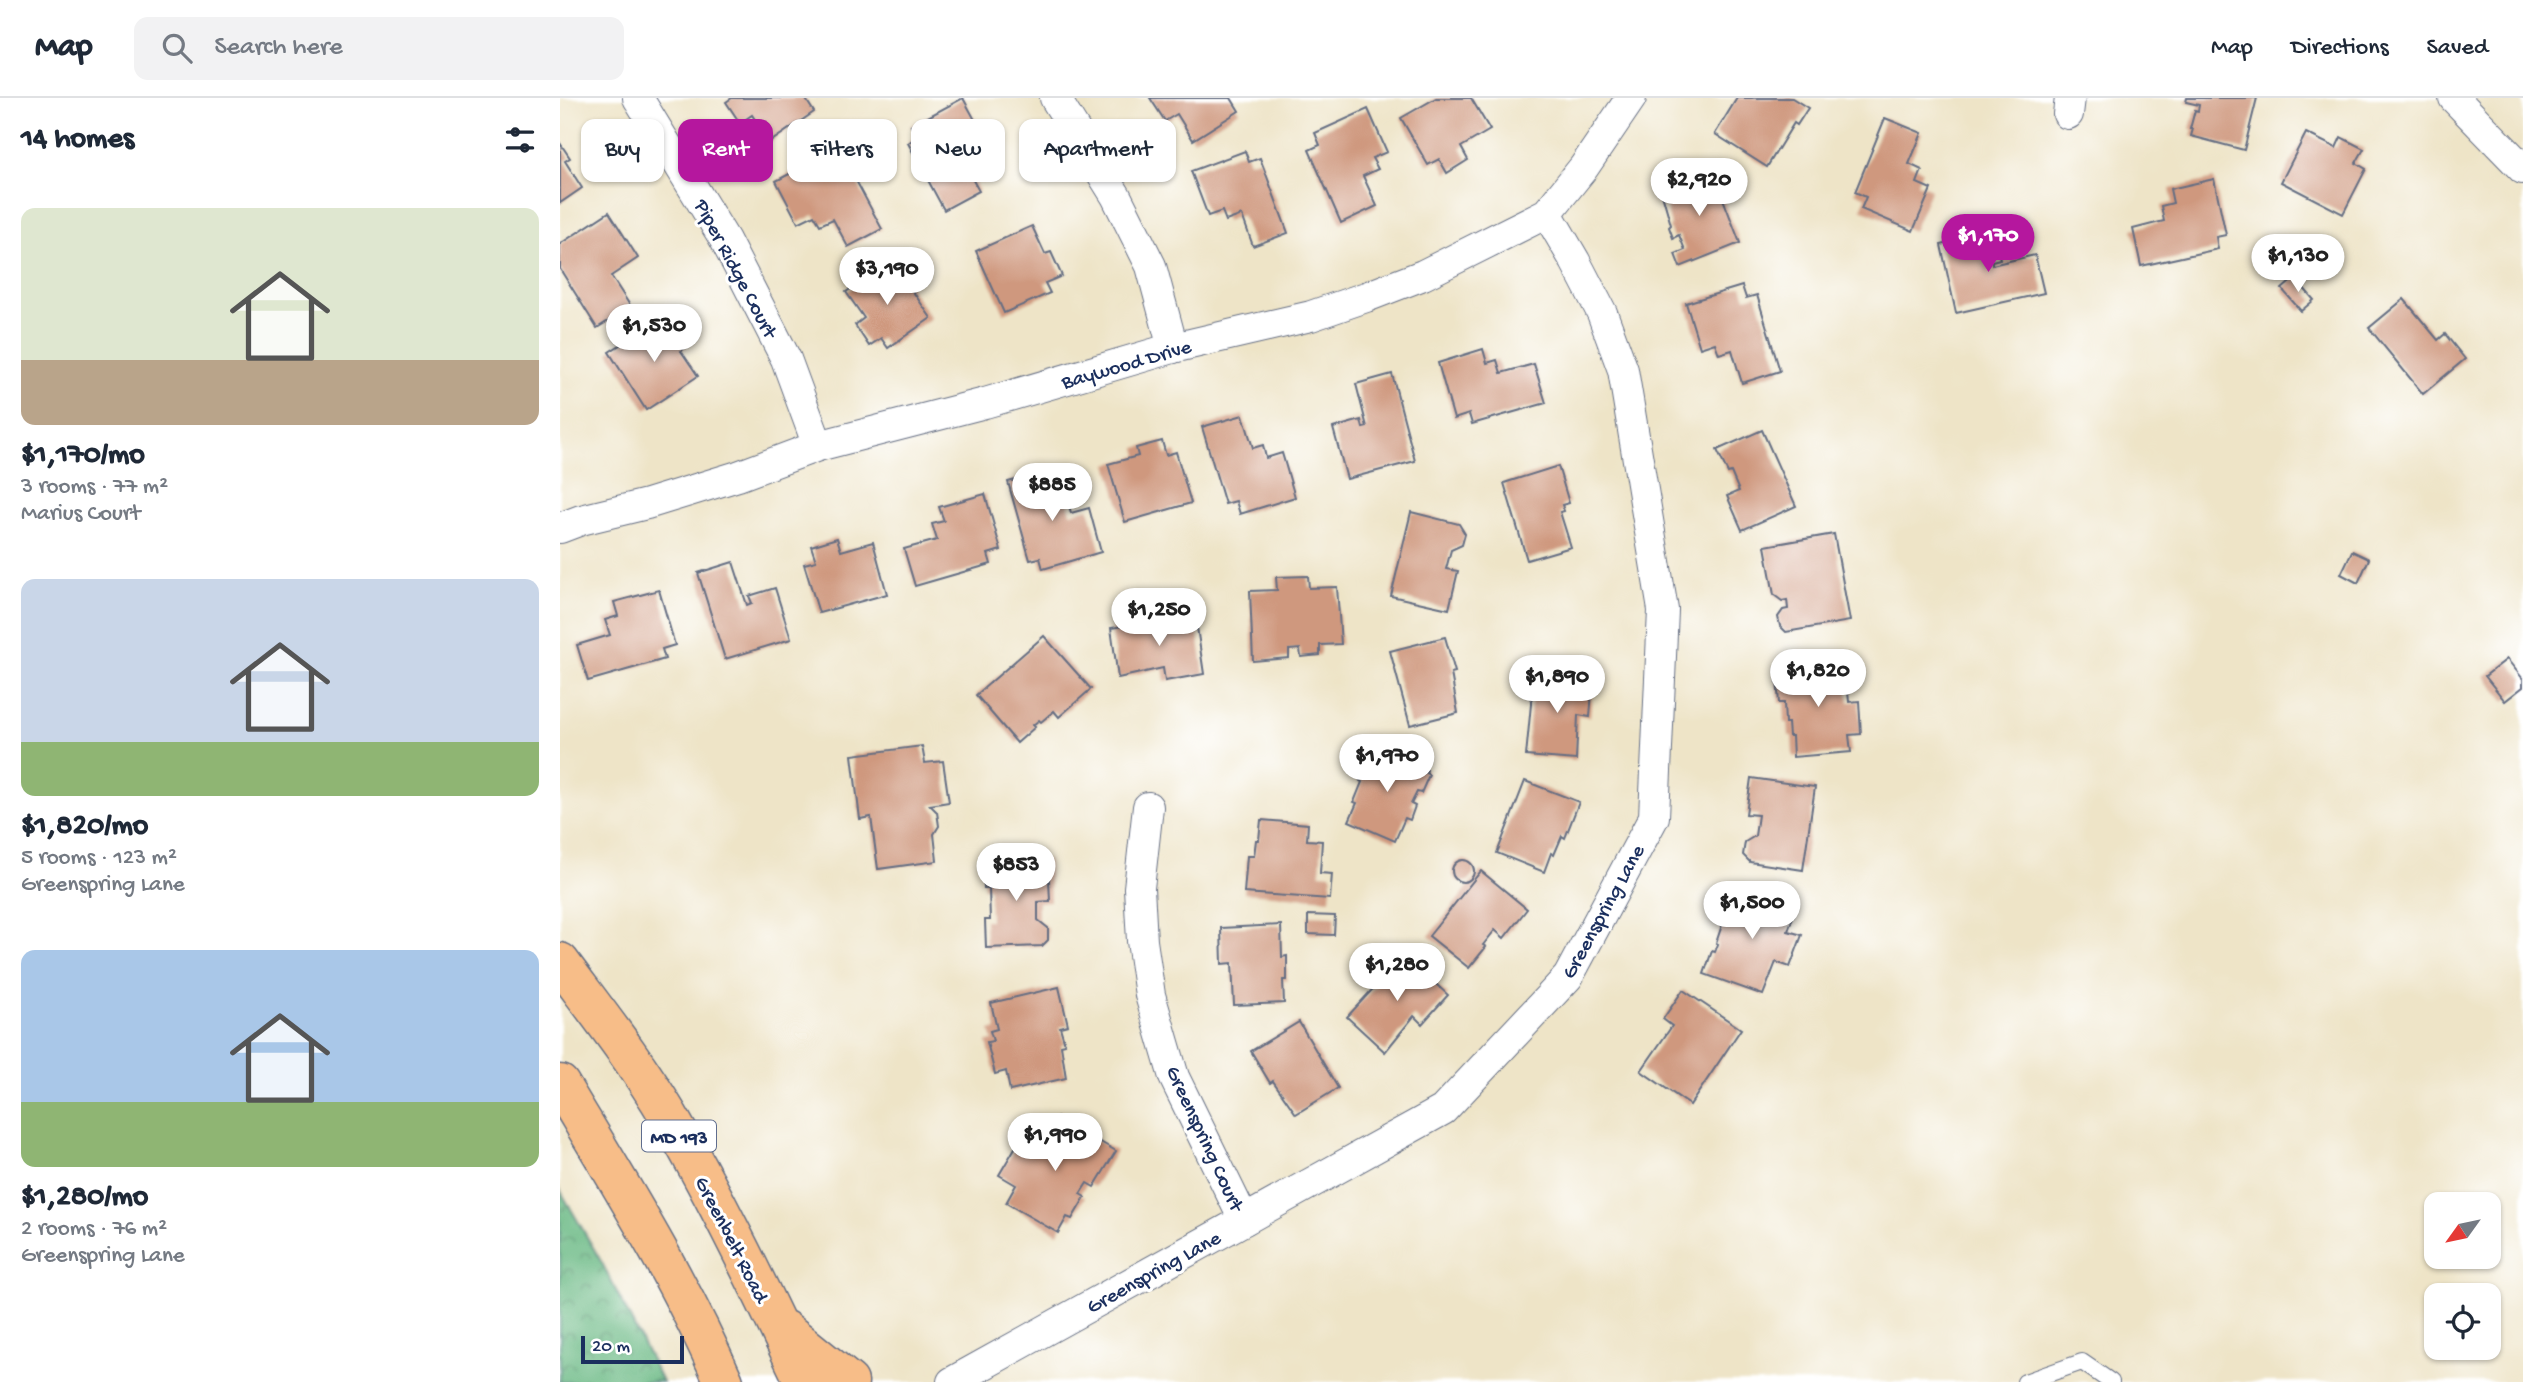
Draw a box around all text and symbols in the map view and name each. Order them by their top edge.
search box [134,17,624,80]
text: Map [35,29,92,67]
icon: search [158,29,196,67]
text: Search here [214,33,343,64]
text: Map [2211,34,2253,63]
text: Directions [2291,34,2389,63]
text: Saved [2427,34,2488,63]
chip: Buy [581,119,664,182]
chip: Rent [678,119,773,182]
chip: Filters [787,119,897,182]
chip: New [911,119,1005,182]
chip: Apartment [1019,119,1176,182]
icon: filters [501,121,539,159]
text: 14 homes [21,123,134,158]
pin: $2,920 [1642,158,1756,218]
text: $2,920 [1667,167,1731,194]
street label: Piper Ridge Court [686,195,782,345]
pin: $1,170 [1931,214,2045,274]
text: $1,170 [1957,223,2019,250]
pin: $1,130 [2241,234,2355,294]
text: $1,130 [2267,243,2329,270]
pin: $3,190 [830,248,944,307]
icon: home [217,253,343,379]
text: $3,190 [855,256,919,283]
pin: $1,530 [597,304,711,364]
text: $1,530 [622,313,686,340]
street label: Baywood Drive [1058,336,1196,397]
text: $1,170/mo [21,439,145,474]
pin: $885 [1011,464,1093,523]
text: $885 [1028,472,1076,499]
text: 3 rooms · 77 m² [21,474,168,501]
text: Marius Court [21,501,140,528]
pin: $1,250 [1102,588,1216,648]
text: $1,250 [1127,597,1191,624]
icon: home [217,624,343,750]
pin: $1,820 [1761,650,1875,709]
pin: $1,890 [1500,656,1614,715]
text: $1,820 [1786,658,1850,685]
text: $1,890 [1525,664,1589,691]
pin: $1,970 [1330,734,1444,794]
text: $1,970 [1355,743,1419,770]
text: $1,820/mo [21,810,148,845]
street label: Greenspring Lane [1558,840,1653,984]
pin: $853 [975,844,1057,903]
text: 5 rooms · 123 m² [21,845,177,872]
text: $853 [993,852,1039,879]
text: Greenspring Lane [21,872,185,899]
pin: $1,500 [1695,882,1809,941]
text: $1,500 [1719,890,1785,917]
pin: $1,280 [1340,944,1454,1003]
text: $1,280 [1365,952,1429,979]
icon: home [217,995,343,1121]
street label: Greenspring Court [1158,1063,1248,1218]
pin: $1,990 [998,1114,1112,1173]
road number: MD 193 [642,1120,716,1152]
text: $1,990 [1024,1122,1086,1149]
street label: Greenbelt Road [687,1173,773,1309]
text: $1,280/mo [21,1181,148,1216]
north arrow [2424,1192,2501,1269]
map controls [2424,1192,2501,1360]
text: 2 rooms · 76 m² [21,1216,167,1243]
street label: Greenspring Lane [1083,1226,1227,1321]
text: Greenspring Lane [21,1243,185,1270]
button: locate [2424,1283,2501,1360]
scale bar [581,1333,684,1365]
text: 20 m [592,1336,630,1359]

